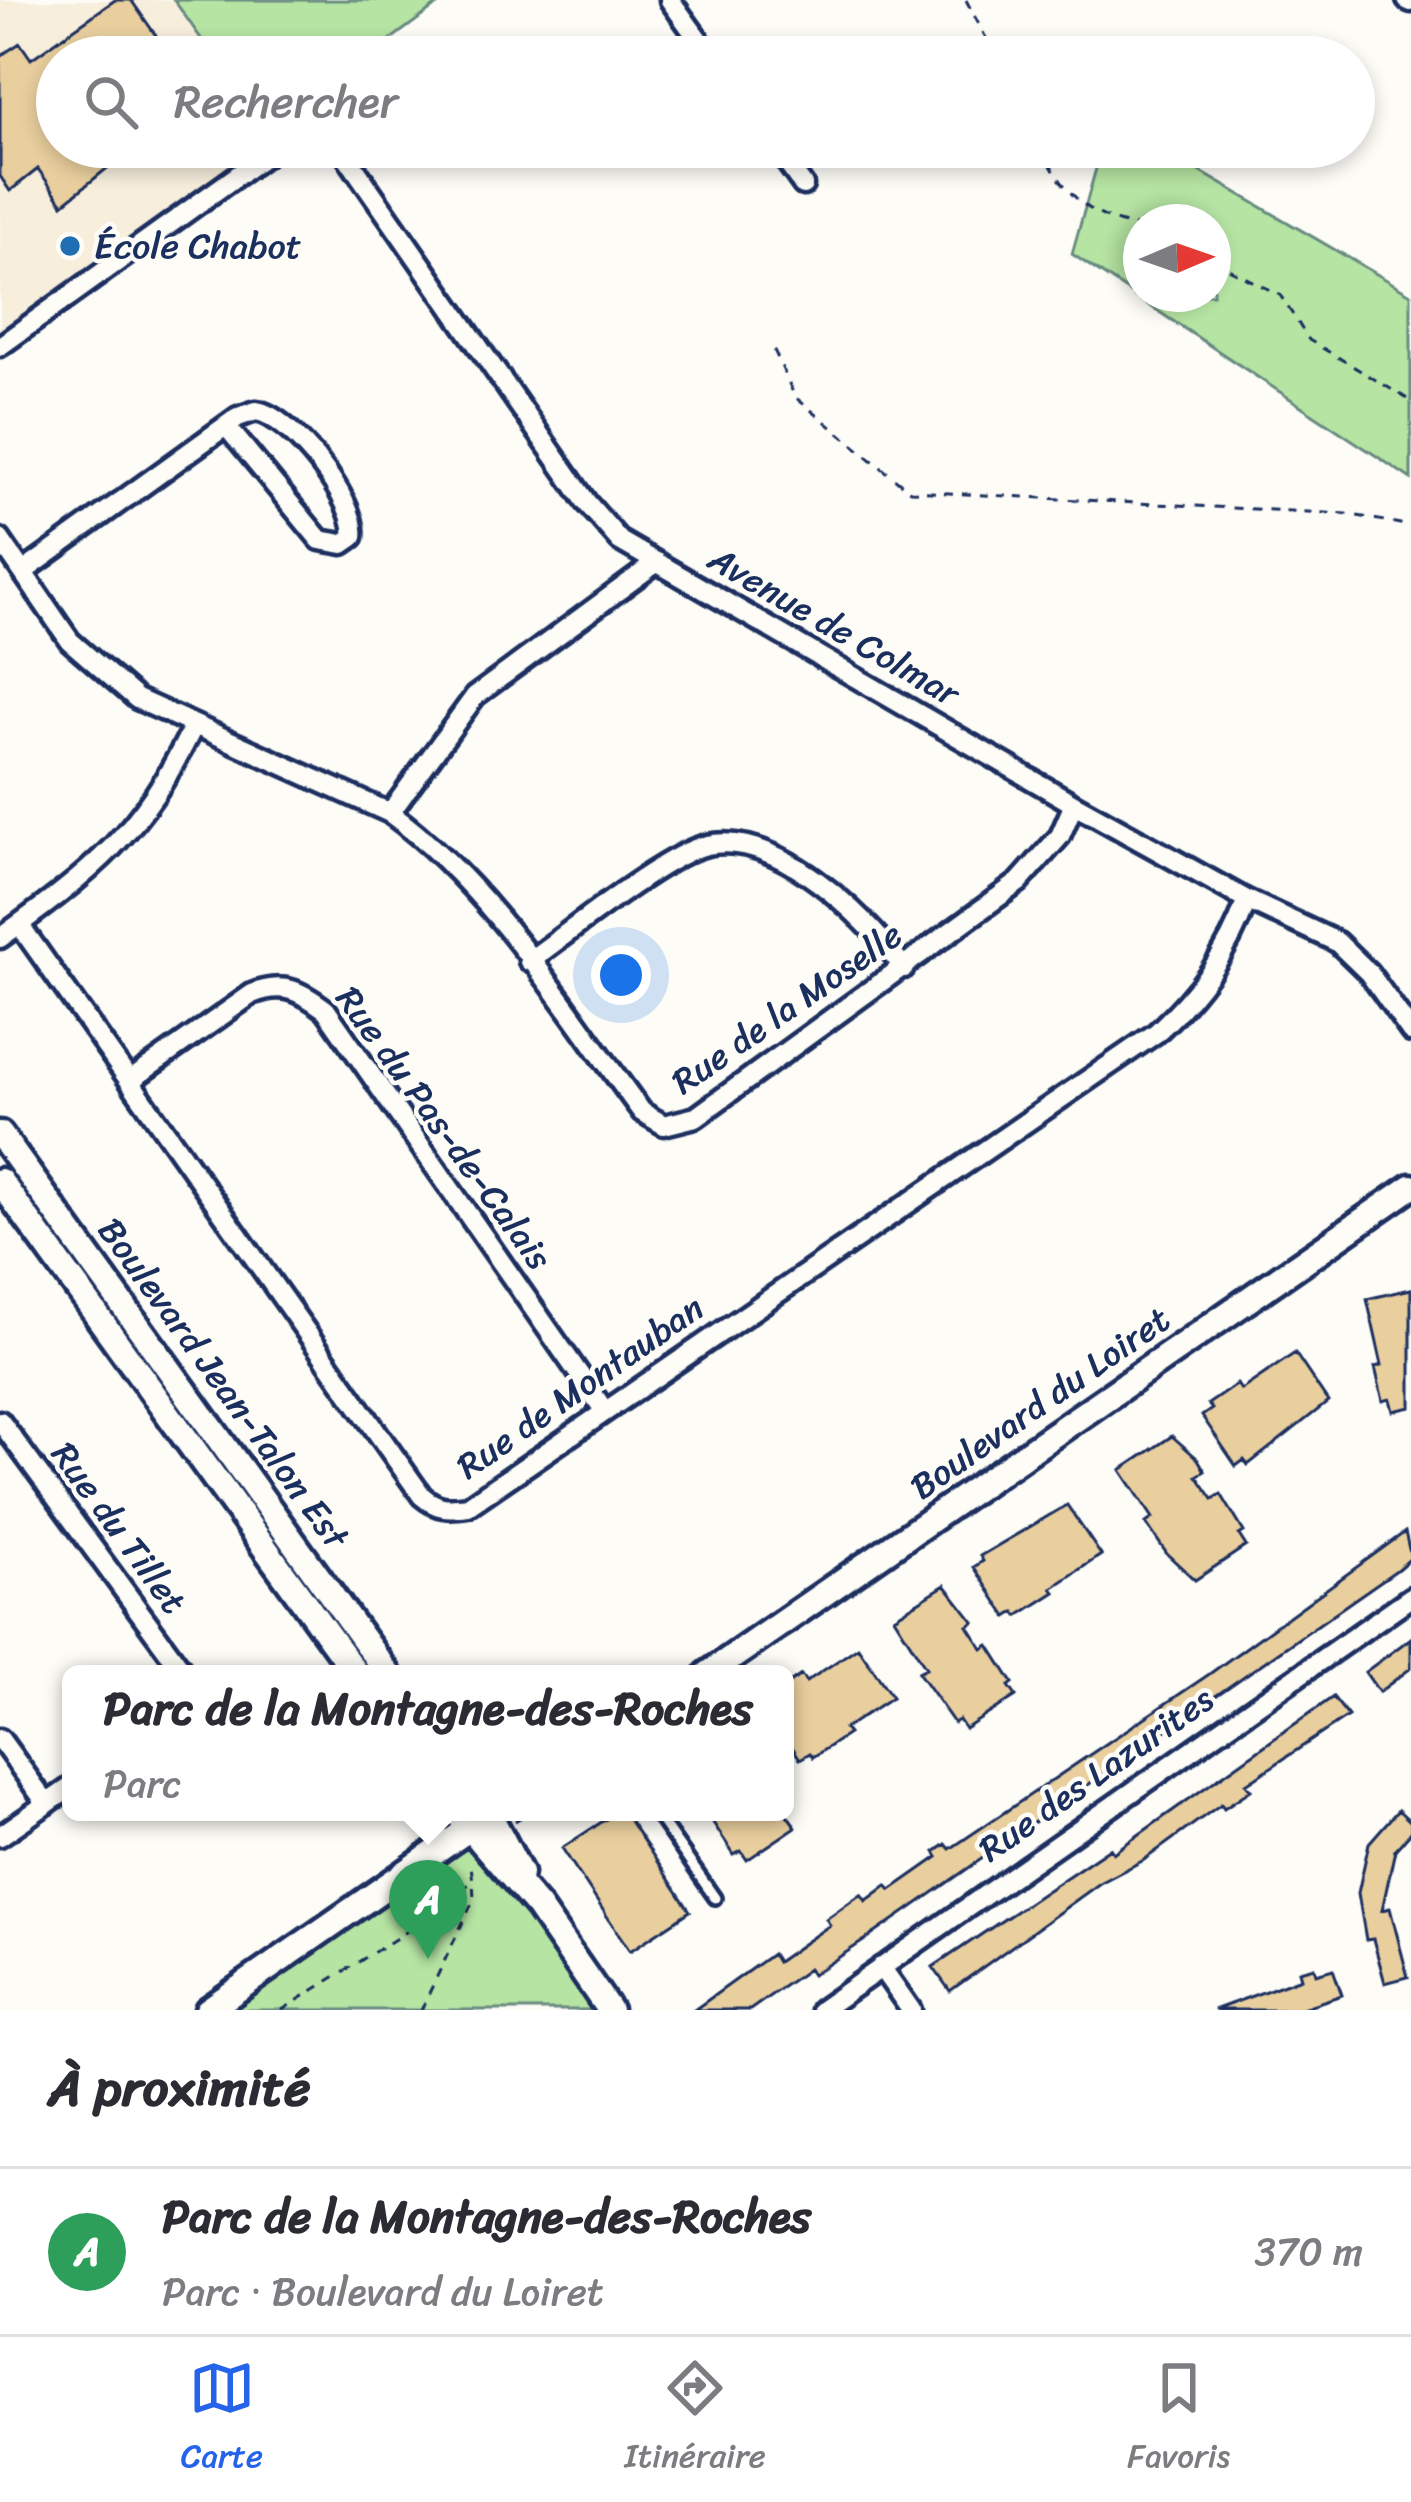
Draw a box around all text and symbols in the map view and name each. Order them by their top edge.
search box [36,36,1375,168]
text: Rechercher [174,62,398,142]
icon: search [78,69,144,135]
north arrow [1123,204,1231,312]
place label: École Chabot [94,214,302,278]
marker: École Chabot [57,233,83,259]
street label: Avenue de Colmar [695,527,974,725]
street label: Rue de la Moselle [658,904,916,1112]
your location [591,945,651,1005]
street label: Rue du Pas-de-Calais [318,972,570,1284]
street label: Boulevard Jean-Talon Est [80,1203,367,1564]
street label: Rue de Montauban [443,1277,717,1497]
street label: Boulevard du Loiret [896,1289,1184,1517]
street label: Rue du Tillet [34,1428,204,1628]
popup [62,1665,794,1821]
street label: Rue des Lazurites [965,1668,1228,1879]
text: Parc de la Montagne-des-Roches [103,1669,753,1749]
text: Parc [103,1749,182,1818]
pin: A [389,1860,467,1959]
text: À proximité [48,2043,310,2133]
text: Parc de la Montagne-des-Roches [162,2177,811,2257]
text: A [74,2217,100,2286]
text: 370 m [1255,2217,1363,2286]
text: Parc · Boulevard du Loiret [162,2257,604,2326]
tab: Carte [181,2355,263,2485]
tab: Itinéraire [625,2355,766,2485]
tab: Favoris [1127,2355,1230,2485]

